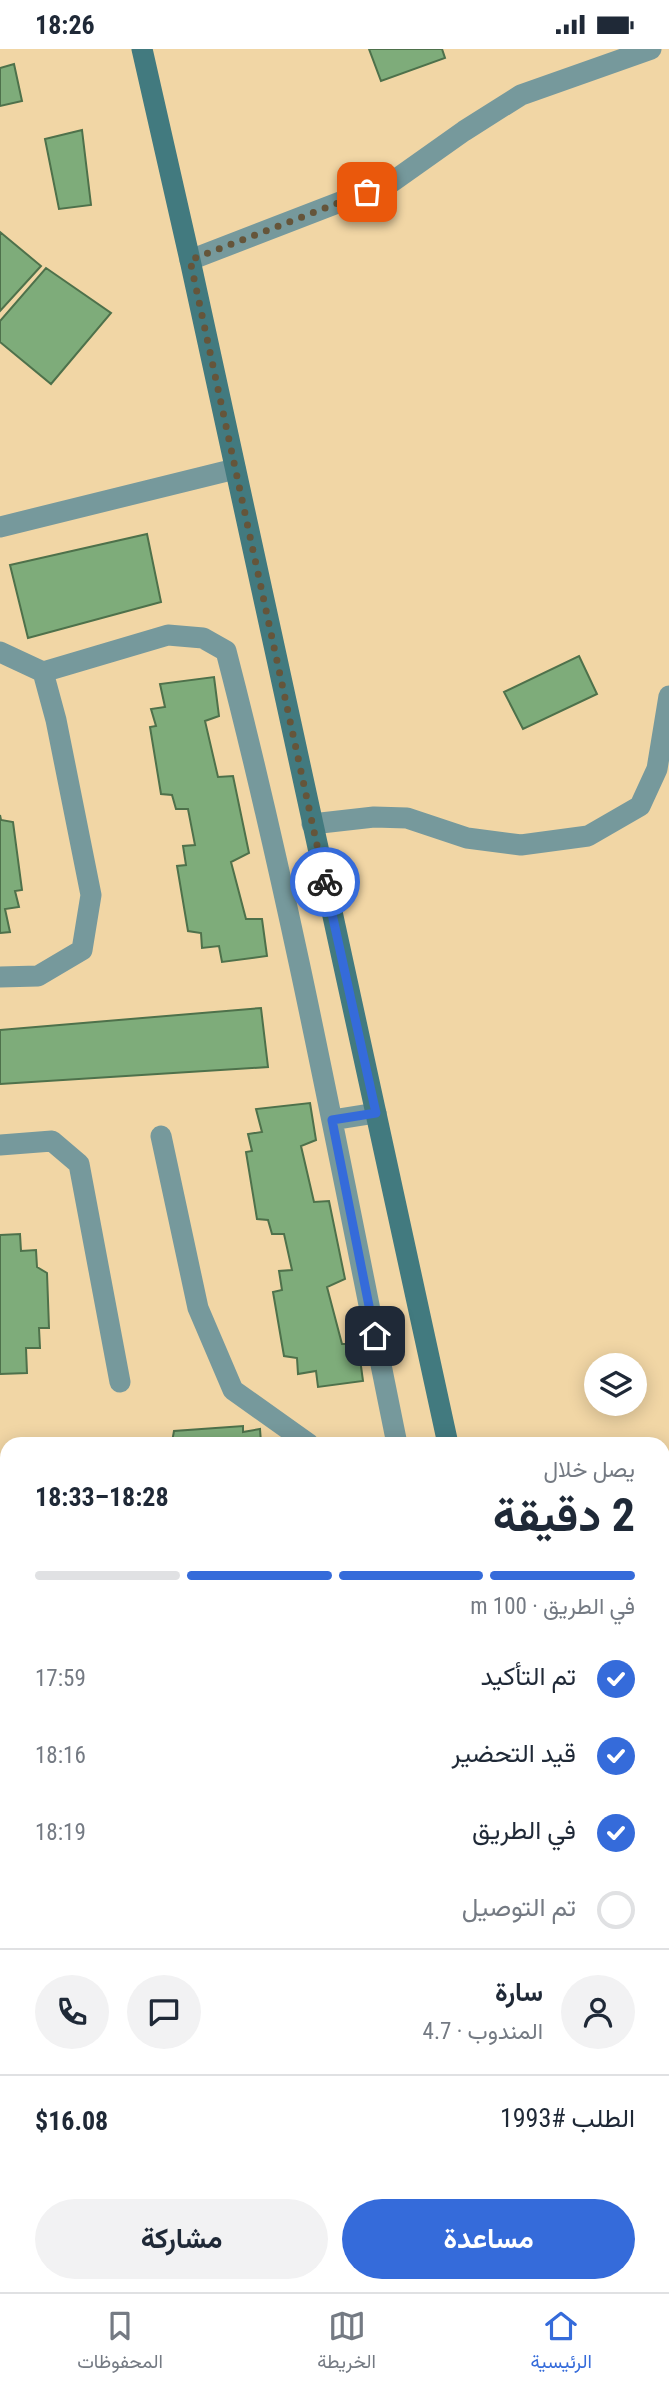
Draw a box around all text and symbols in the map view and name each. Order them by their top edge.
text: 18:26 [35,10,95,40]
pin [337,162,397,222]
icon: bag [348,173,386,211]
courier [290,847,360,917]
icon: bike [306,863,344,901]
pin [345,1306,405,1366]
icon: home [356,1317,394,1355]
map controls [584,1353,647,1416]
button: layers [584,1353,647,1416]
text: يصل خلال [543,1456,635,1483]
text: 18:28–18:33 [35,1482,169,1512]
text: 2 دقيقة [493,1488,635,1542]
text: في الطريق · 100 m [470,1593,635,1620]
icon: check [597,1660,635,1698]
text: تم التأكيد [481,1661,576,1691]
text: 17:59 [35,1665,86,1692]
icon: check [597,1737,635,1775]
text: قيد التحضير [452,1738,576,1768]
text: 18:16 [35,1742,86,1769]
icon: check [597,1814,635,1852]
text: في الطريق [472,1815,576,1845]
text: 18:19 [35,1819,86,1846]
text: تم التوصيل [462,1892,576,1922]
button: phone [35,1975,109,2049]
button: chat [127,1975,201,2049]
button: person [561,1975,635,2049]
text: سارة [495,1977,543,2007]
text: المندوب · 4.7 [423,2018,543,2045]
text: الطلب #1993 [500,2103,635,2133]
text: $16.08 [35,2106,108,2136]
button: مشاركة [35,2199,328,2279]
button: مساعدة [342,2199,635,2279]
tab: المحفوظات [77,2307,163,2378]
tab: الخريطة [317,2307,376,2378]
tab: الرئيسية [530,2307,592,2378]

